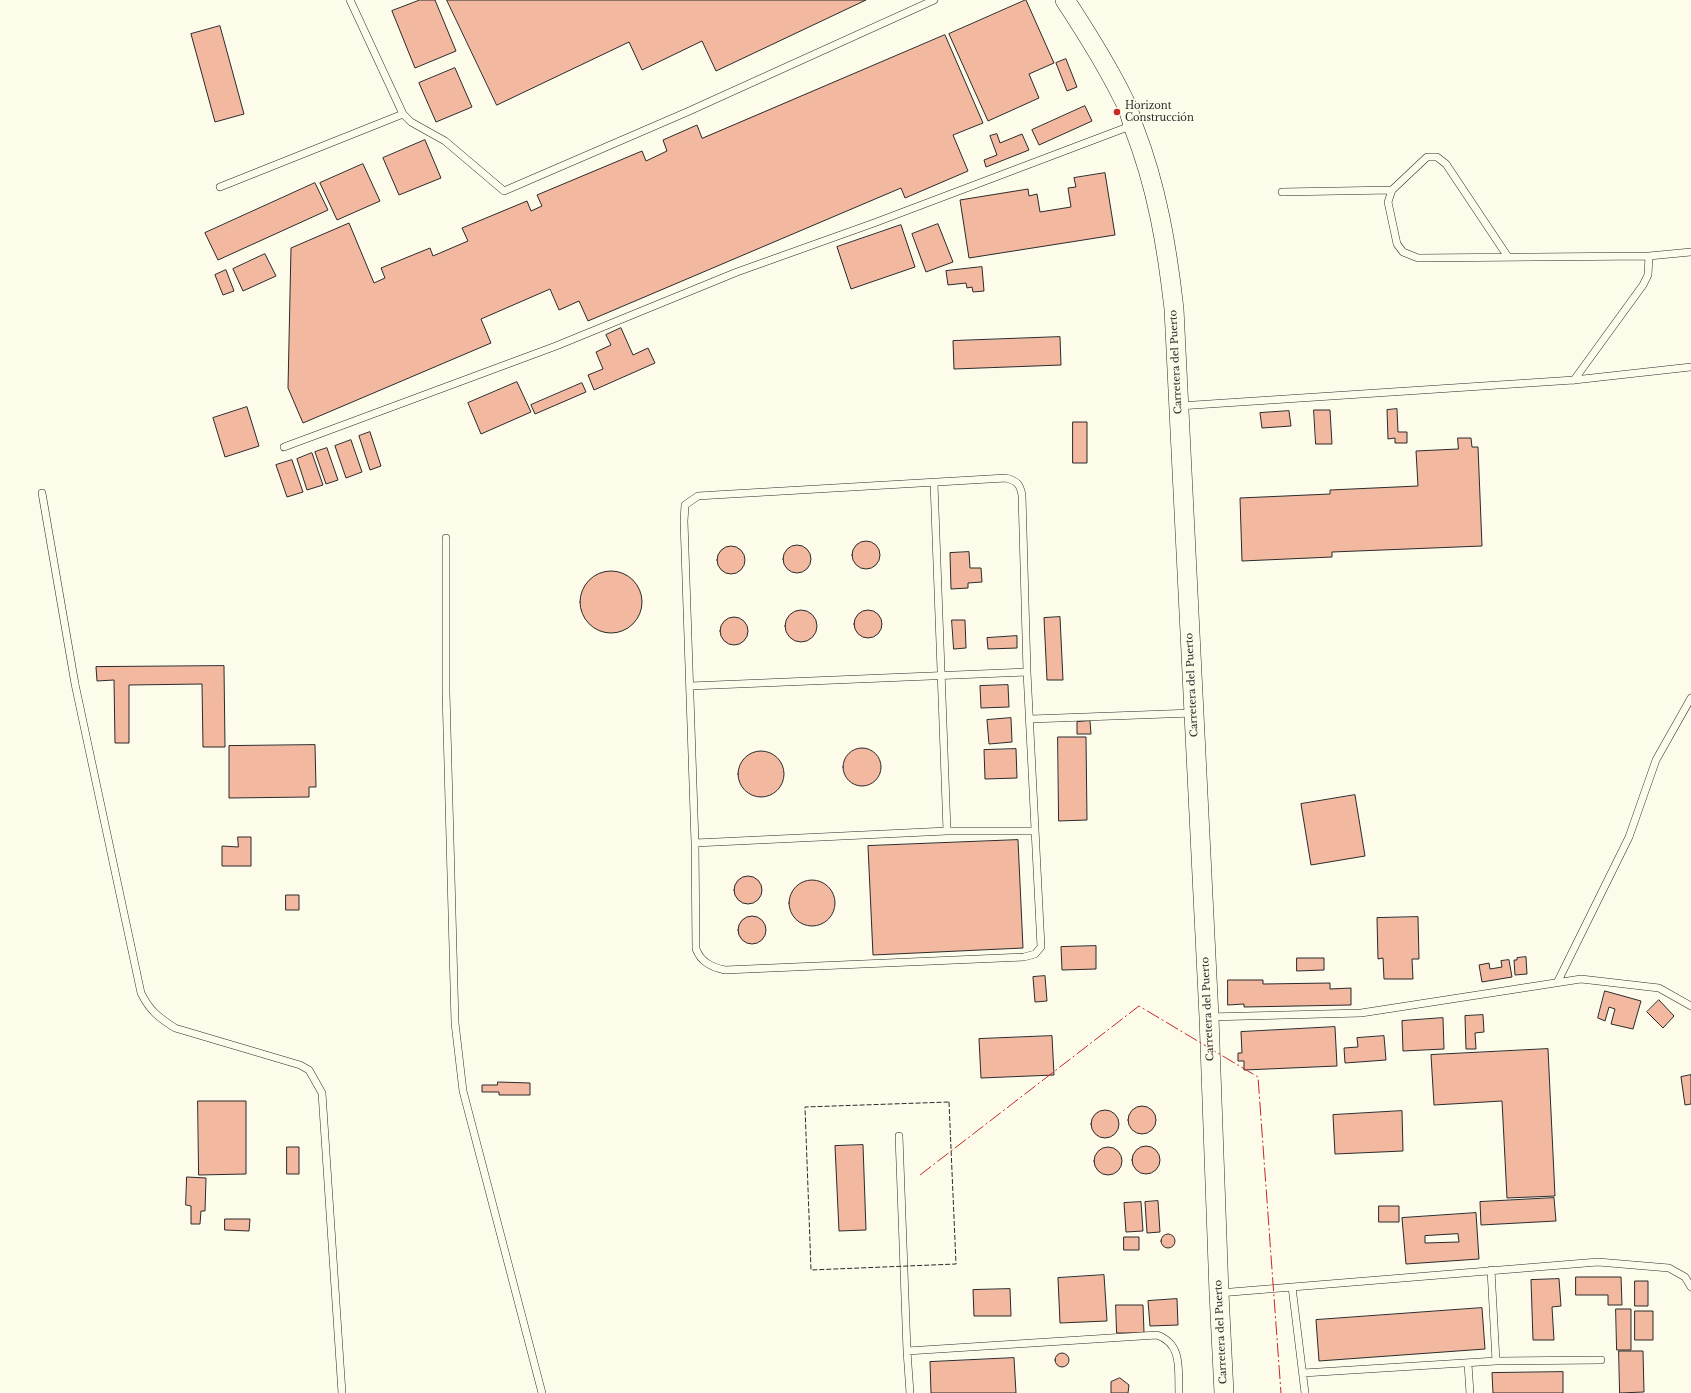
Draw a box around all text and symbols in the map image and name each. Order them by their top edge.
place label: Horizont Construcción [1125,100,1194,124]
marker: Horizont Construcción [1112,107,1122,117]
street label: Carretera del Puerto [1167,310,1185,414]
street label: Carretera del Puerto [1183,633,1201,737]
street label: Carretera del Puerto [1199,957,1217,1061]
street label: Carretera del Puerto [1212,1280,1230,1384]

